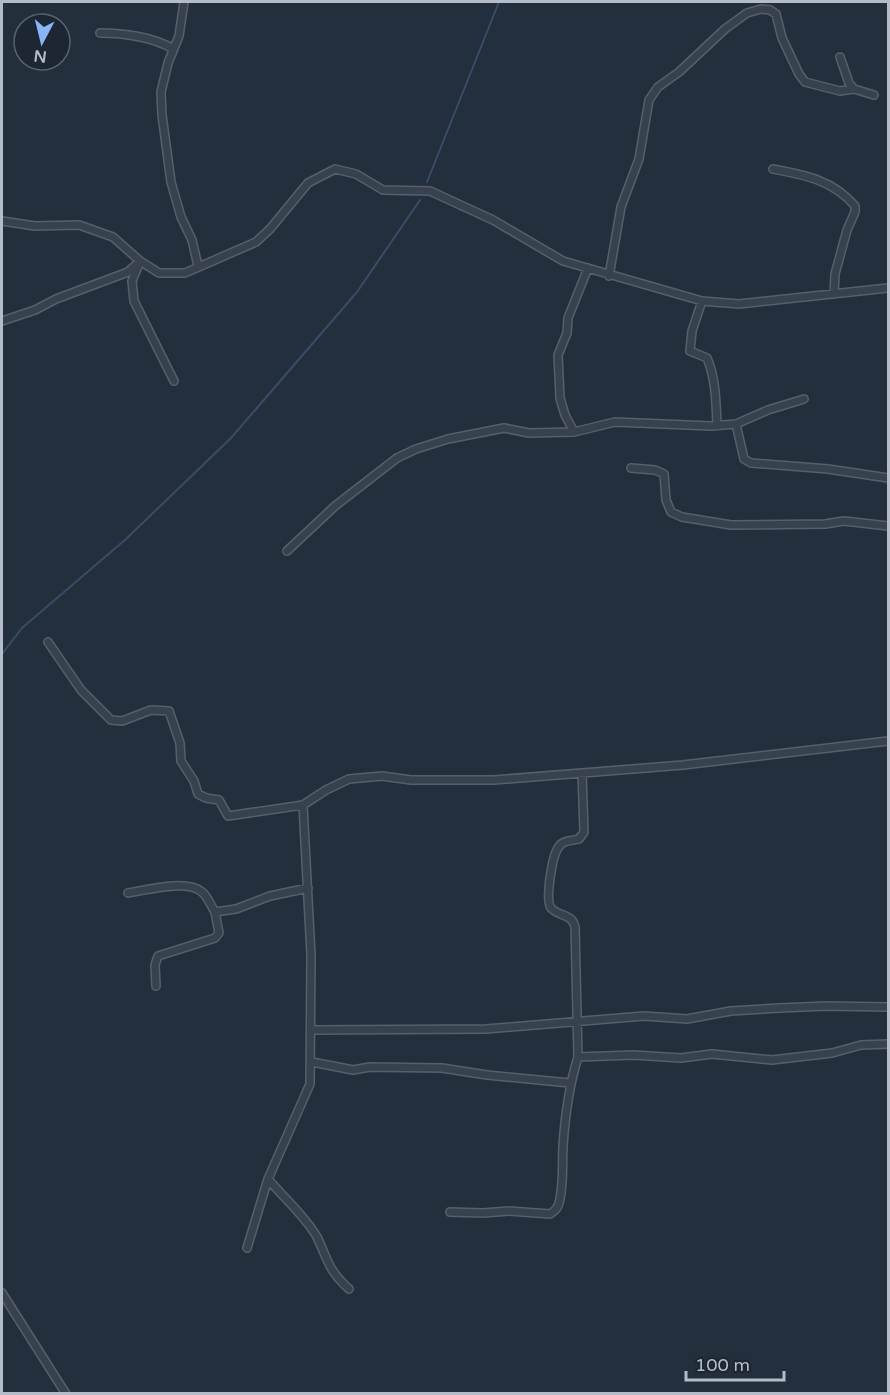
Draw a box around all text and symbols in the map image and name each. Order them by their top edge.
north arrow [12,12,72,72]
text: N [33,45,48,67]
scale bar [686,1344,784,1382]
text: 100 m [695,1354,750,1376]

